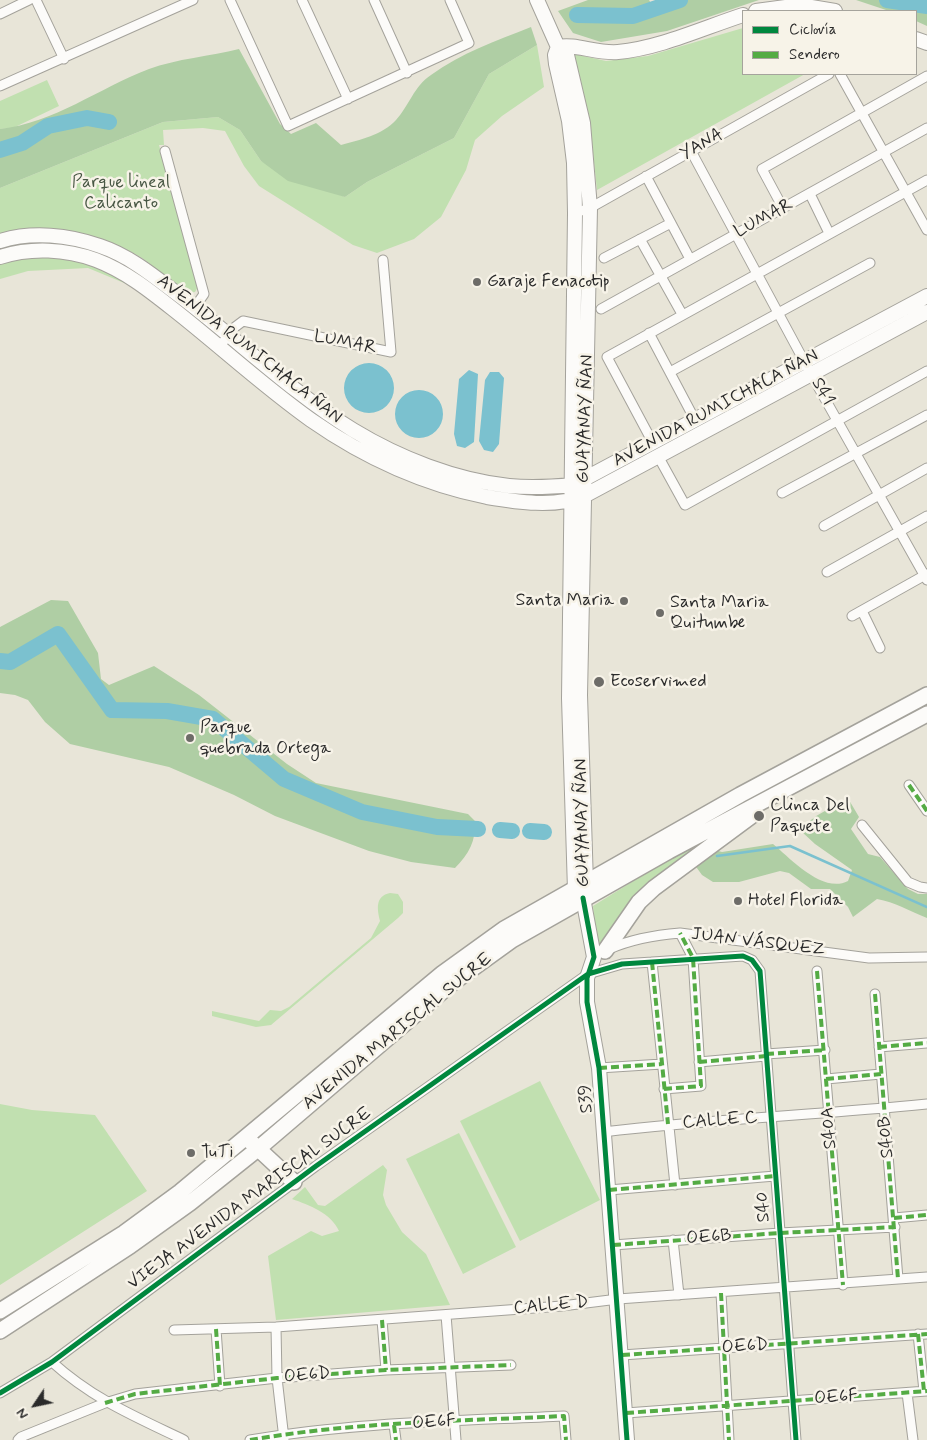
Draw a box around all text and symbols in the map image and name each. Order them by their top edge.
legend [742,10,917,75]
text: Ciclovía [789,20,837,40]
text: Sendero [789,45,840,65]
street label: YANA [677,124,727,166]
park label: Parque lineal Calicanto [72,172,170,214]
street label: LUMAR [731,195,797,243]
street label: AVENIDA RUMICHACA ÑAN [152,271,346,429]
place label: Garaje Fenacotip [487,271,610,293]
marker: Garaje Fenacotip [471,276,483,288]
street label: LUMAR [312,326,378,360]
street label: AVENIDA RUMICHACA ÑAN [610,346,822,472]
street label: GUAYANAY ÑAN [573,354,599,484]
street label: S41 [806,374,838,410]
place label: Santa Maria [516,590,614,612]
place label: Santa Maria Quitumbe [670,592,768,634]
marker: Santa Maria [618,595,630,607]
marker: Santa Maria Quitumbe [654,607,666,619]
place label: Ecoservimed [610,671,707,693]
marker: Ecoservimed [592,675,606,689]
place label: Parque quebrada Ortega [200,717,331,760]
marker: Parque quebrada Ortega [184,732,196,744]
street label: GUAYANAY ÑAN [571,758,595,888]
place label: Clinca Del Paquete [770,795,850,838]
marker: Clinca Del Paquete [752,809,766,823]
place label: Hotel Florida [748,890,843,912]
marker: Hotel Florida [732,895,744,907]
street label: JUAN VÁSQUEZ [690,924,826,962]
street label: AVENIDA MARISCAL SUCRE [299,949,497,1115]
street label: S39 [575,1084,599,1114]
street label: VIEJA AVENIDA MARISCAL SUCRE [124,1103,376,1295]
street label: S40A [817,1106,843,1150]
street label: CALLE C [682,1108,758,1134]
street label: S40B [874,1115,900,1159]
place label: TuTi [201,1142,233,1164]
marker: TuTi [185,1147,197,1159]
street label: S40 [752,1191,776,1223]
street label: OE6B [686,1226,732,1250]
street label: CALLE D [513,1292,589,1320]
street label: OE6D [721,1335,769,1359]
street label: OE6D [283,1363,331,1389]
north arrow [10,1380,60,1430]
street label: OE6F [813,1386,859,1410]
text: N [12,1404,33,1422]
street label: OE6F [411,1411,457,1435]

